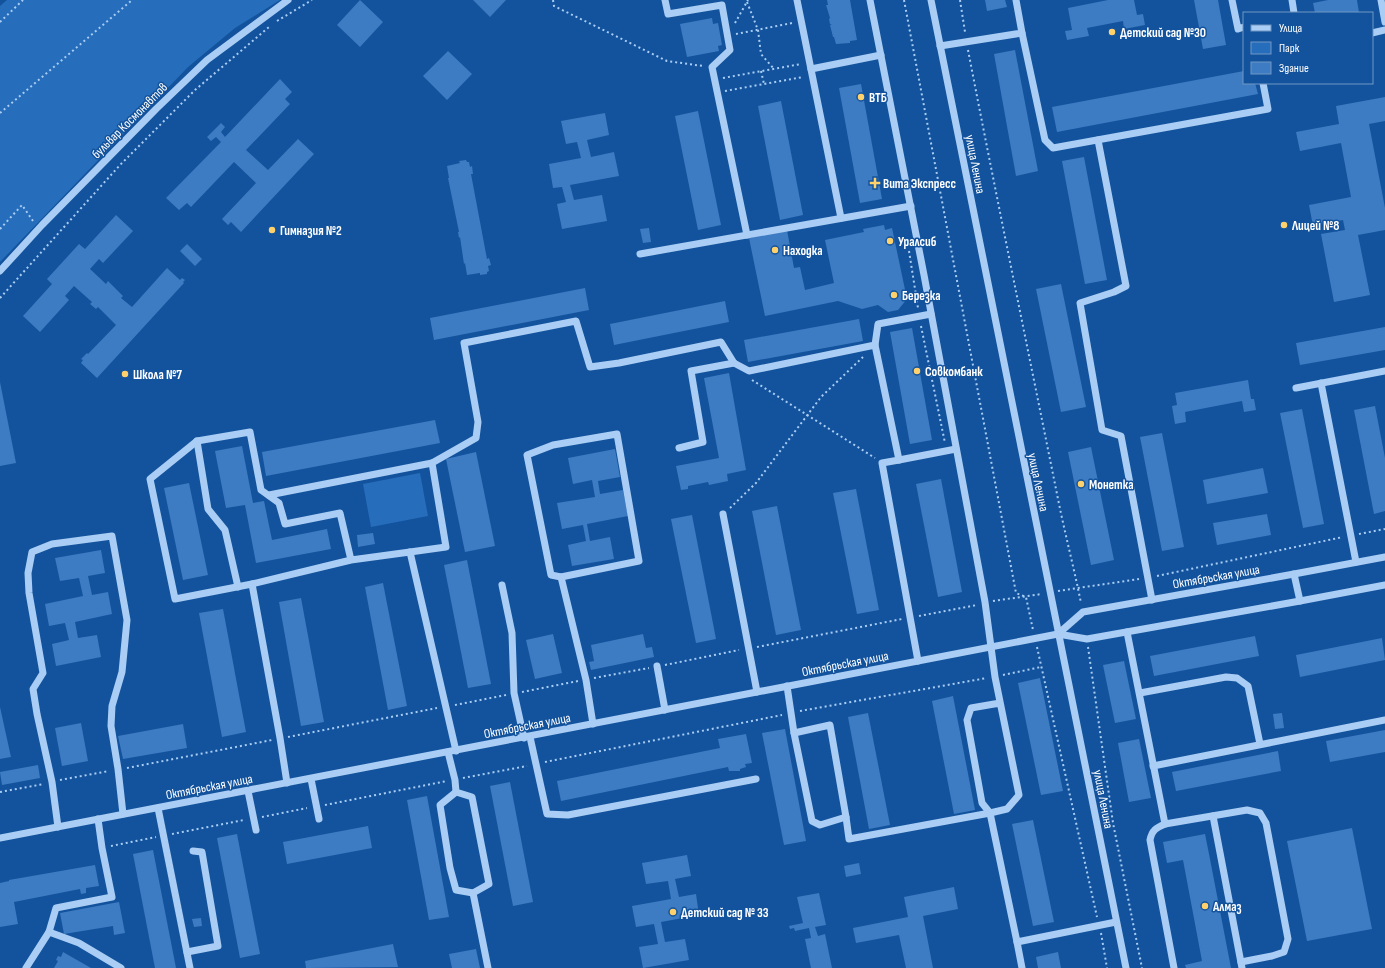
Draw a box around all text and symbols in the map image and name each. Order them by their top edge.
legend [1243,12,1373,84]
text: Улица [1279,21,1303,36]
place label: Детский сад №30 [1120,25,1206,41]
marker: Детский сад №30 [1107,27,1117,37]
text: Парк [1279,41,1300,56]
text: Здание [1279,61,1309,76]
street label: бульвар Космонавтов [88,79,171,162]
place label: ВТБ [869,90,887,106]
marker: ВТБ [856,92,866,102]
street label: улица Ленина [961,133,989,195]
place label: Вита Экспресс [883,176,956,192]
marker: Вита Экспресс [870,178,880,188]
place label: Лицей №8 [1291,218,1339,234]
marker: Лицей №8 [1279,220,1289,230]
place label: Гимназия №2 [280,223,342,239]
marker: Гимназия №2 [267,225,277,235]
place label: Уралсиб [898,234,937,250]
marker: Уралсиб [885,236,895,246]
place label: Находка [783,243,822,259]
marker: Находка [770,245,780,255]
place label: Березка [902,288,941,304]
marker: Березка [889,290,899,300]
place label: Совкомбанк [925,364,983,380]
marker: Совкомбанк [912,366,922,376]
place label: Школа №7 [133,367,182,383]
marker: Школа №7 [120,369,130,379]
street label: улица Ленина [1024,451,1052,513]
place label: Монетка [1089,477,1133,493]
marker: Монетка [1076,479,1086,489]
street label: Октябрьская улица [1171,561,1261,593]
street label: Октябрьская улица [800,648,890,680]
street label: Октябрьская улица [482,710,572,742]
street label: улица Ленина [1089,768,1117,830]
street label: Октябрьская улица [164,771,254,803]
place label: Алмаз [1212,899,1242,915]
marker: Алмаз [1200,901,1210,911]
place label: Детский сад № 33 [681,905,769,921]
marker: Детский сад № 33 [668,907,678,917]

